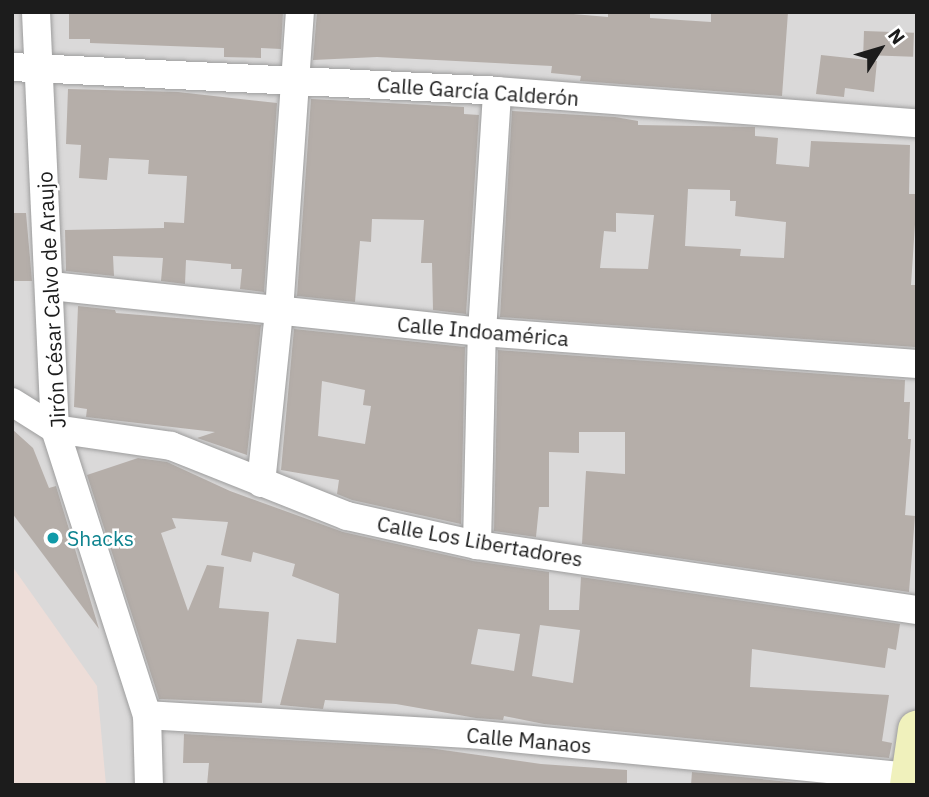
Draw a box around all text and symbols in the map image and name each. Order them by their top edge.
north arrow [845,14,915,84]
text: N [883,24,910,49]
street label: Calle García Calderón [376,71,580,111]
street label: Jirón César Calvo de Araujo [32,171,70,429]
street label: Calle Indoamérica [396,311,570,351]
street label: Calle Los Libertadores [375,510,585,572]
place label: Shacks [67,525,134,551]
marker: Shacks [45,530,61,546]
street label: Calle Manaos [465,722,593,758]

